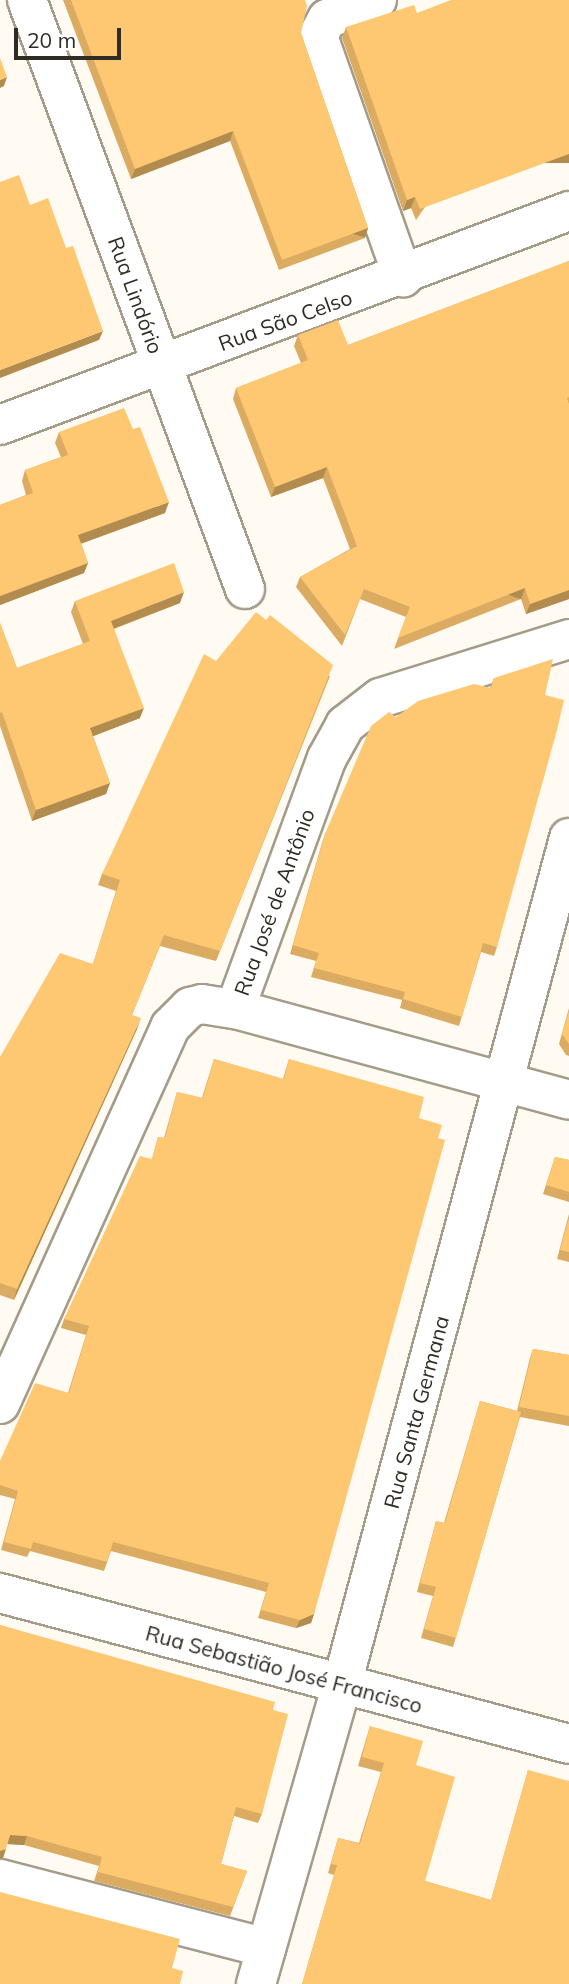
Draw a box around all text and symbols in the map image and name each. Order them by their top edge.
scale bar [18,14,124,58]
text: 20 m [27,27,76,53]
street label: Rua Lindório [103,233,169,357]
street label: Rua São Celso [215,284,355,356]
street label: Rua José de Antônio [229,805,319,999]
street label: Rua Santa Germana [378,1313,454,1511]
street label: Rua Sebastião José Francisco [143,1620,425,1718]

